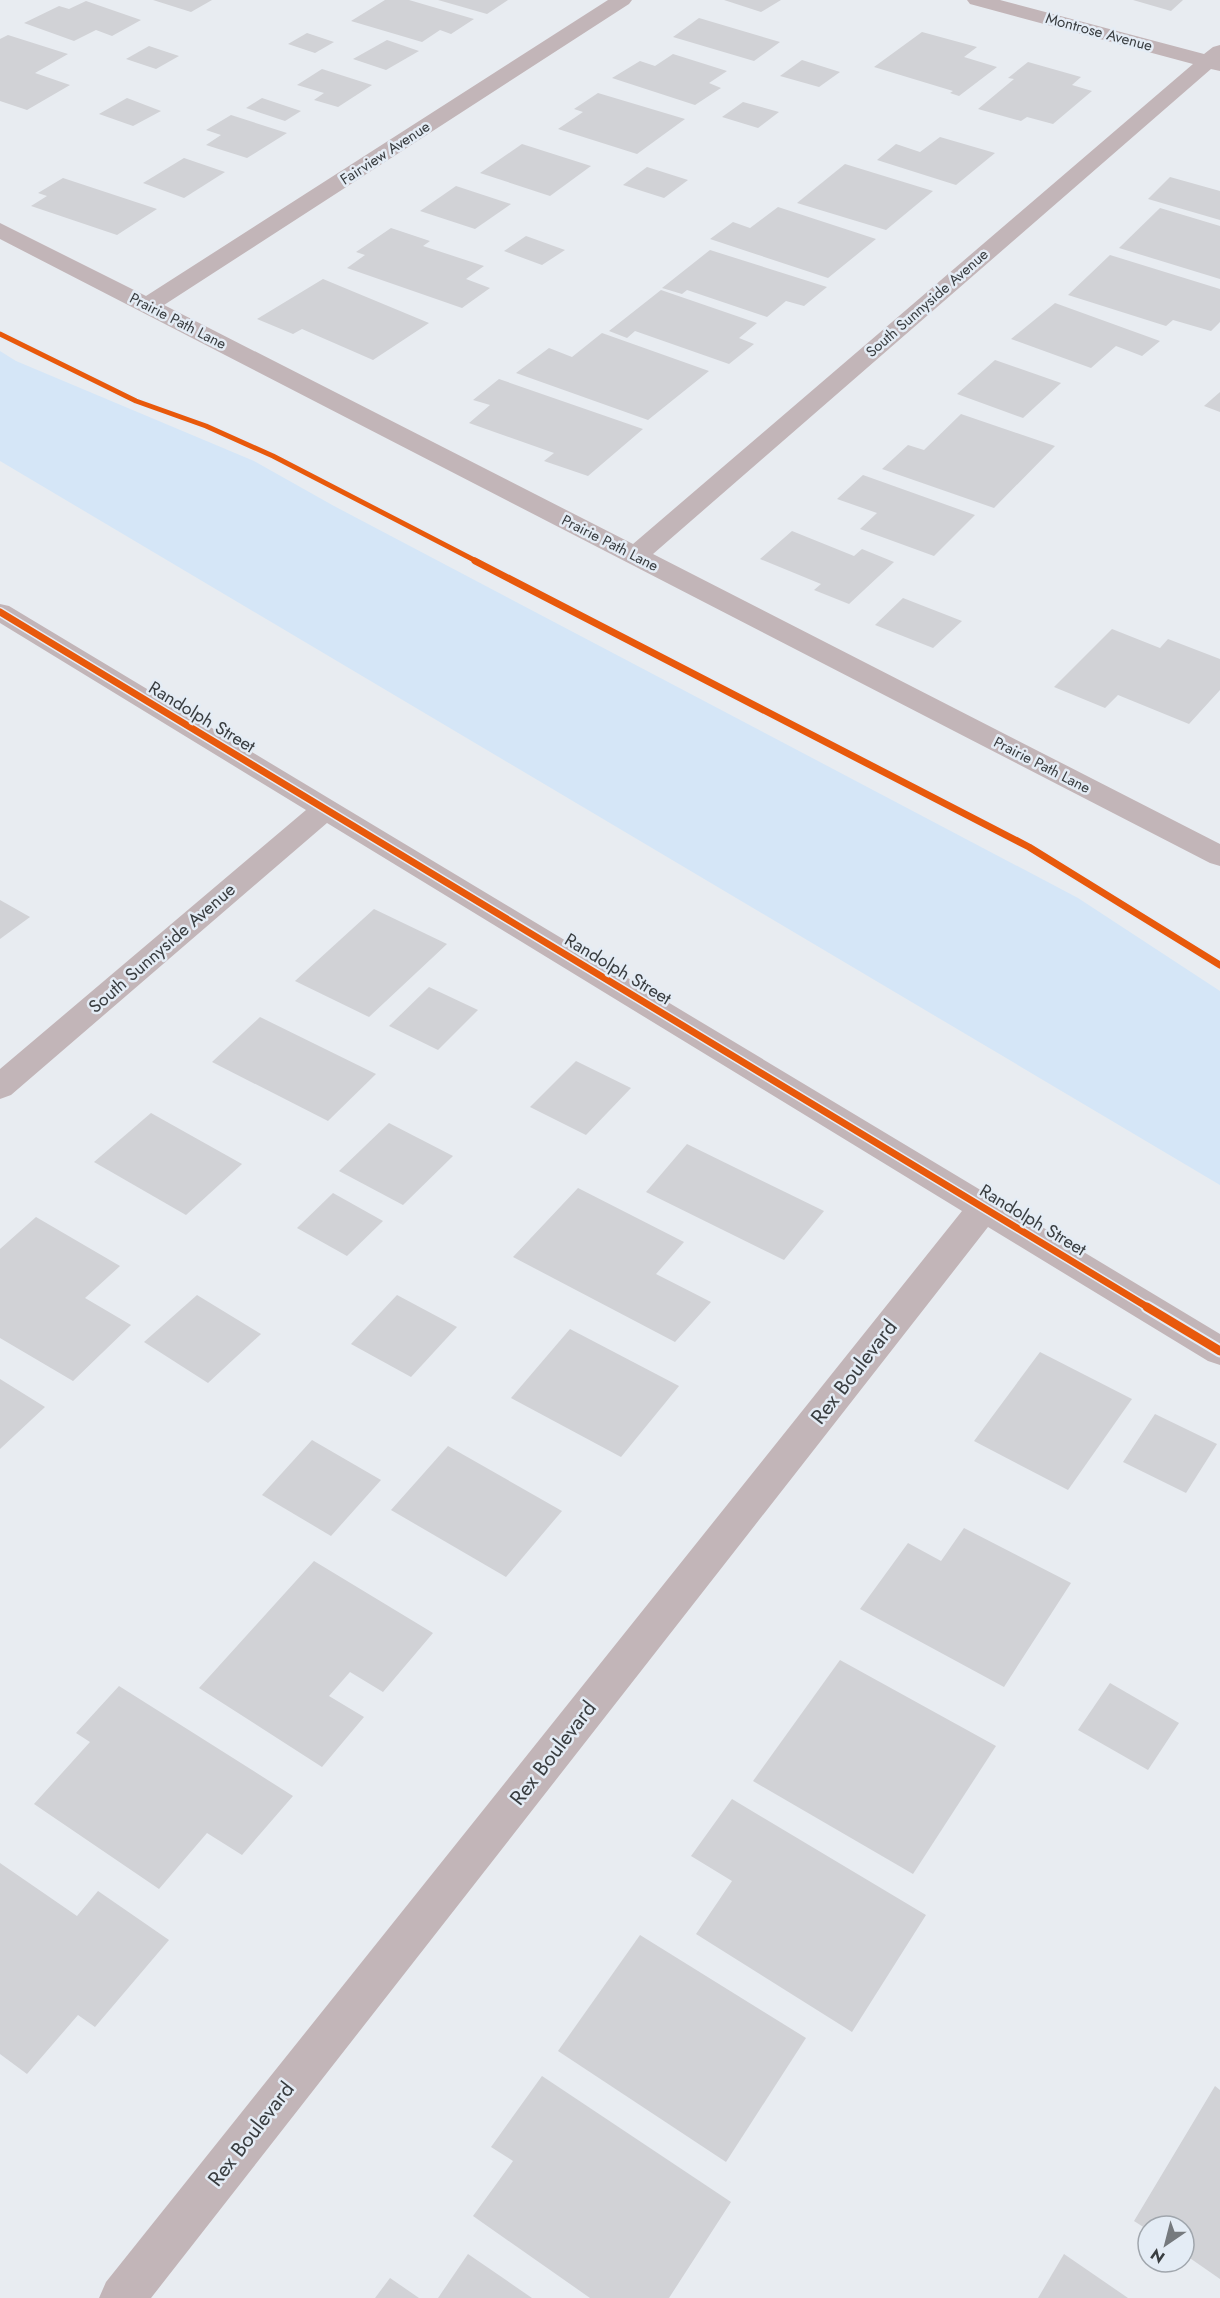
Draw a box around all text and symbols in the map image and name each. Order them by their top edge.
street label: Montrose Avenue [1043,7,1155,57]
street label: Fairview Avenue [336,116,434,190]
street label: South Sunnyside Avenue [861,243,993,363]
street label: Prairie Path Lane [126,287,230,355]
street label: Prairie Path Lane [558,509,662,577]
street label: Randolph Street [144,675,261,760]
street label: Prairie Path Lane [990,731,1094,799]
street label: South Sunnyside Avenue [83,877,241,1019]
street label: Randolph Street [560,927,677,1012]
street label: Randolph Street [975,1178,1092,1263]
street label: Rex Boulevard [804,1313,904,1431]
street label: Rex Boulevard [503,1694,603,1812]
street label: Rex Boulevard [201,2075,301,2193]
north arrow [1136,2214,1196,2274]
text: N [1146,2243,1169,2269]

